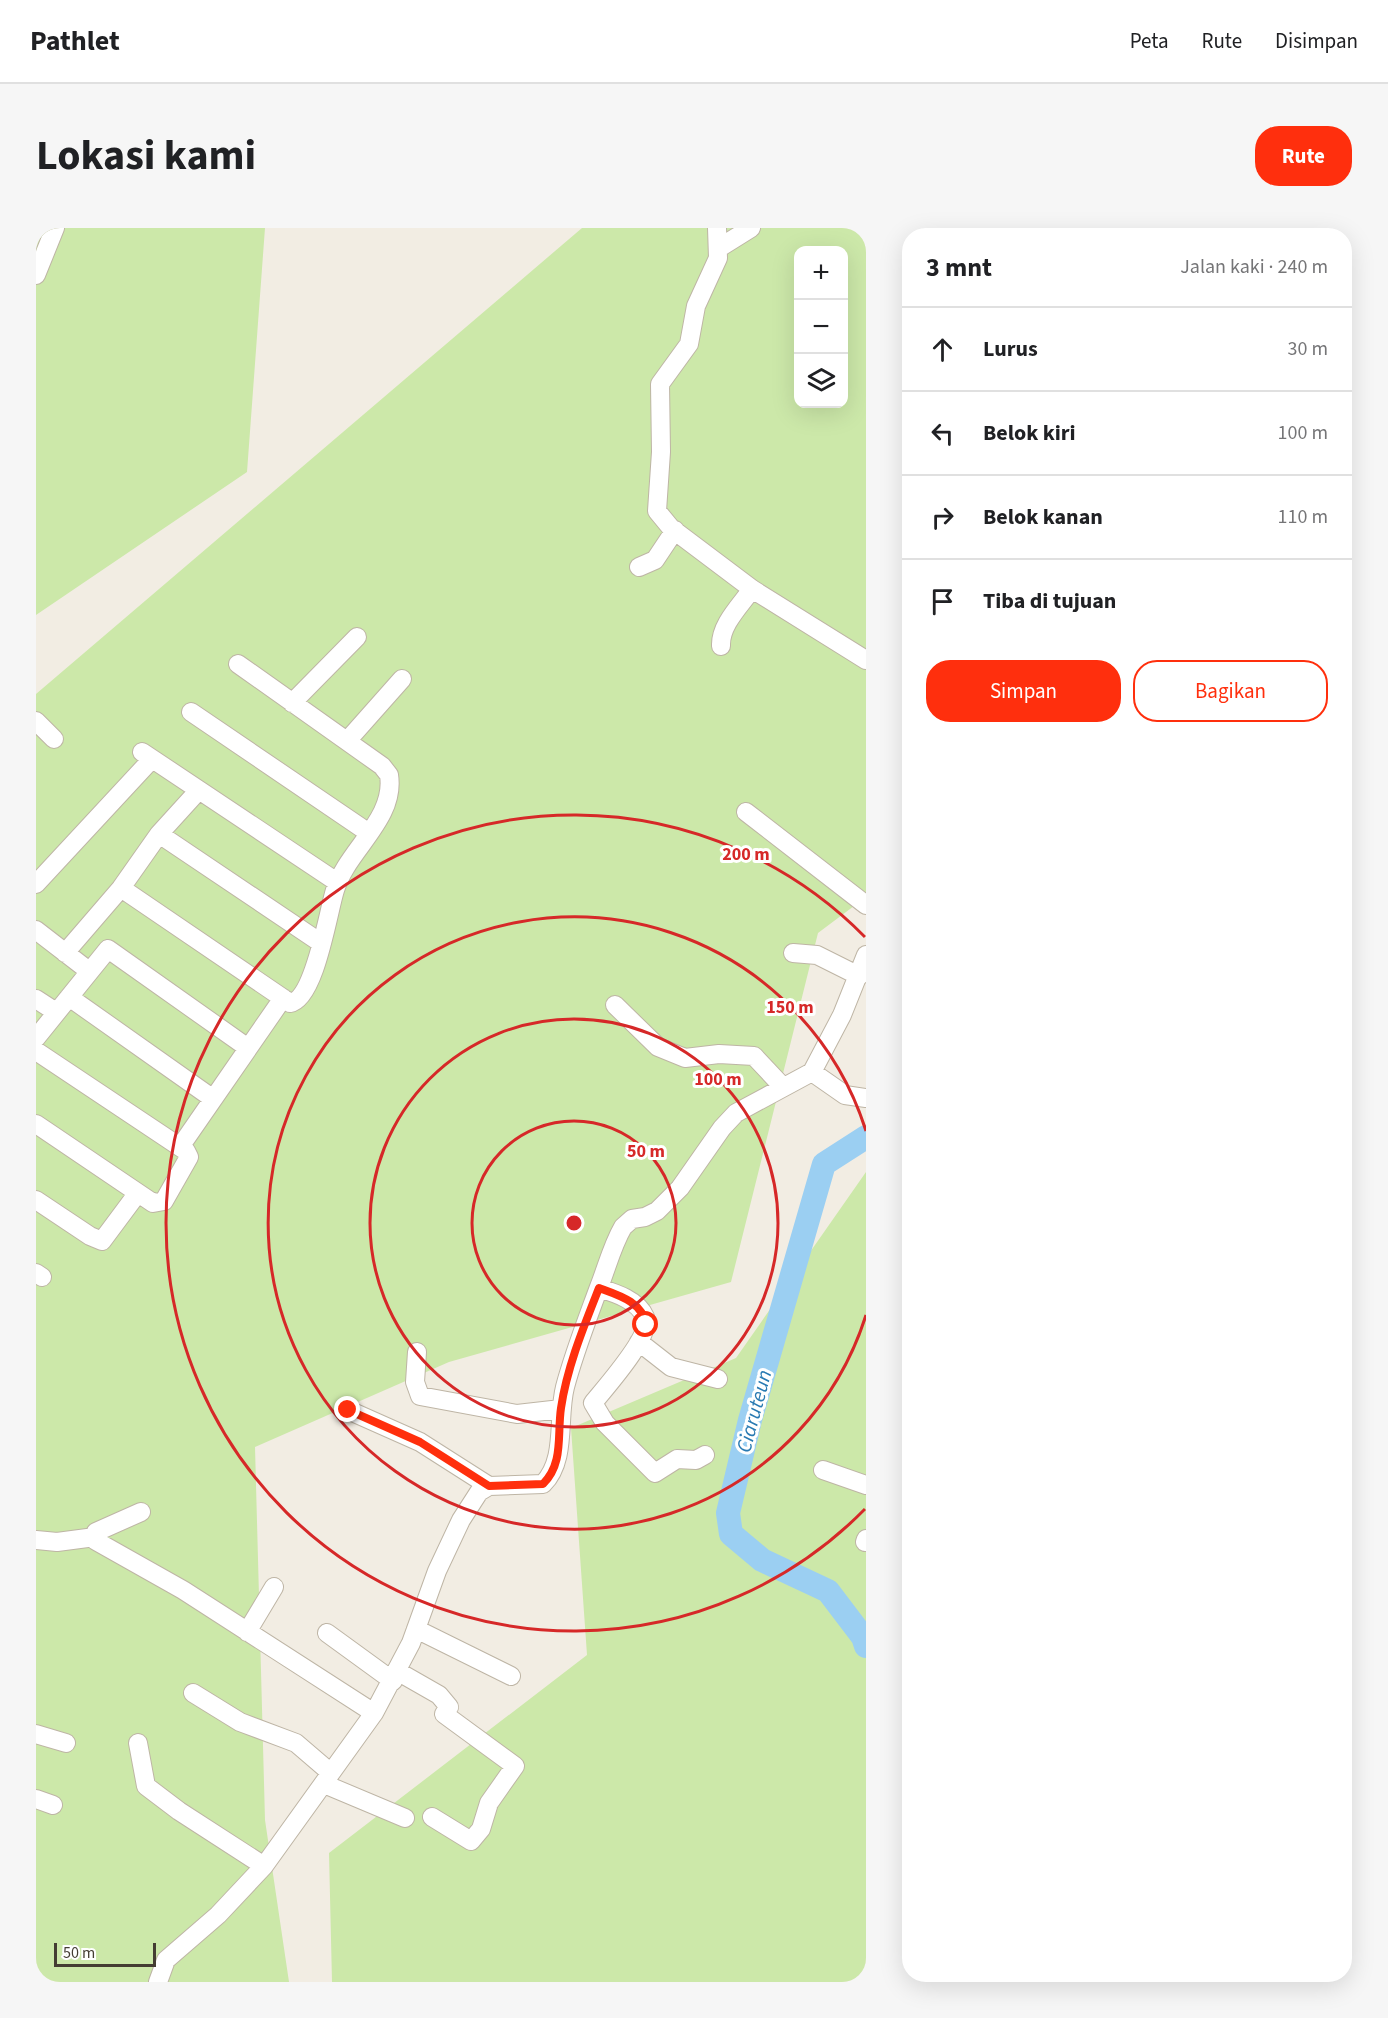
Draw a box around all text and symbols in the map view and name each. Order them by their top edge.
text: Pathlet [30,21,120,61]
text: Peta [1130,26,1168,56]
text: Rute [1201,26,1242,56]
text: Disimpan [1275,26,1358,56]
text: Lokasi kami [36,126,256,186]
button: Rute [1255,126,1352,186]
map controls [794,246,848,408]
button: + [794,246,848,300]
text: 3 mnt [926,249,992,286]
text: Jalan kaki · 240 m [1180,253,1328,281]
button: − [794,300,848,354]
icon: ahead [926,333,959,366]
text: Lurus [983,333,1038,365]
text: 30 m [1288,335,1328,363]
button: layers [794,354,848,408]
icon: left [926,417,959,450]
text: Belok kiri [983,417,1076,449]
text: 100 m [1278,419,1328,447]
icon: right [926,501,959,534]
text: Belok kanan [983,501,1103,533]
text: 110 m [1278,503,1328,531]
icon: arrive [926,585,959,618]
text: Tiba di tujuan [983,585,1116,617]
button: Simpan [926,660,1121,722]
button: Bagikan [1133,660,1328,722]
text: 200 m [722,842,770,867]
text: 150 m [766,995,814,1020]
text: 100 m [694,1067,742,1092]
text: 50 m [627,1139,665,1164]
centre of rings [564,1213,584,1233]
route start [632,1311,658,1337]
water label: Ciaruteun [729,1366,779,1456]
route end [334,1396,360,1422]
scale bar [54,1940,156,1968]
text: 50 m [63,1942,95,1964]

